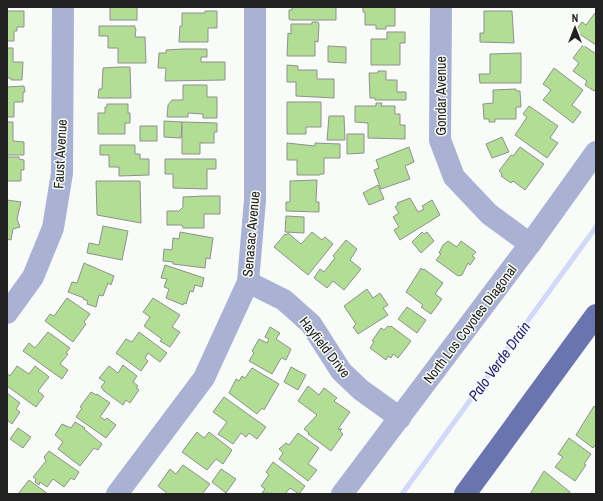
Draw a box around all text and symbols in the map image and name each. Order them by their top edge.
north arrow [555,8,595,48]
text: N [572,11,578,25]
street label: Gondar Avenue [432,56,450,136]
street label: Faust Avenue [49,119,71,189]
street label: Senasac Avenue [238,190,264,278]
street label: North Los Coyotes Diagonal [419,261,521,387]
street label: Hayfield Drive [296,313,354,381]
water label: Palo Verde Drain [463,317,535,405]

